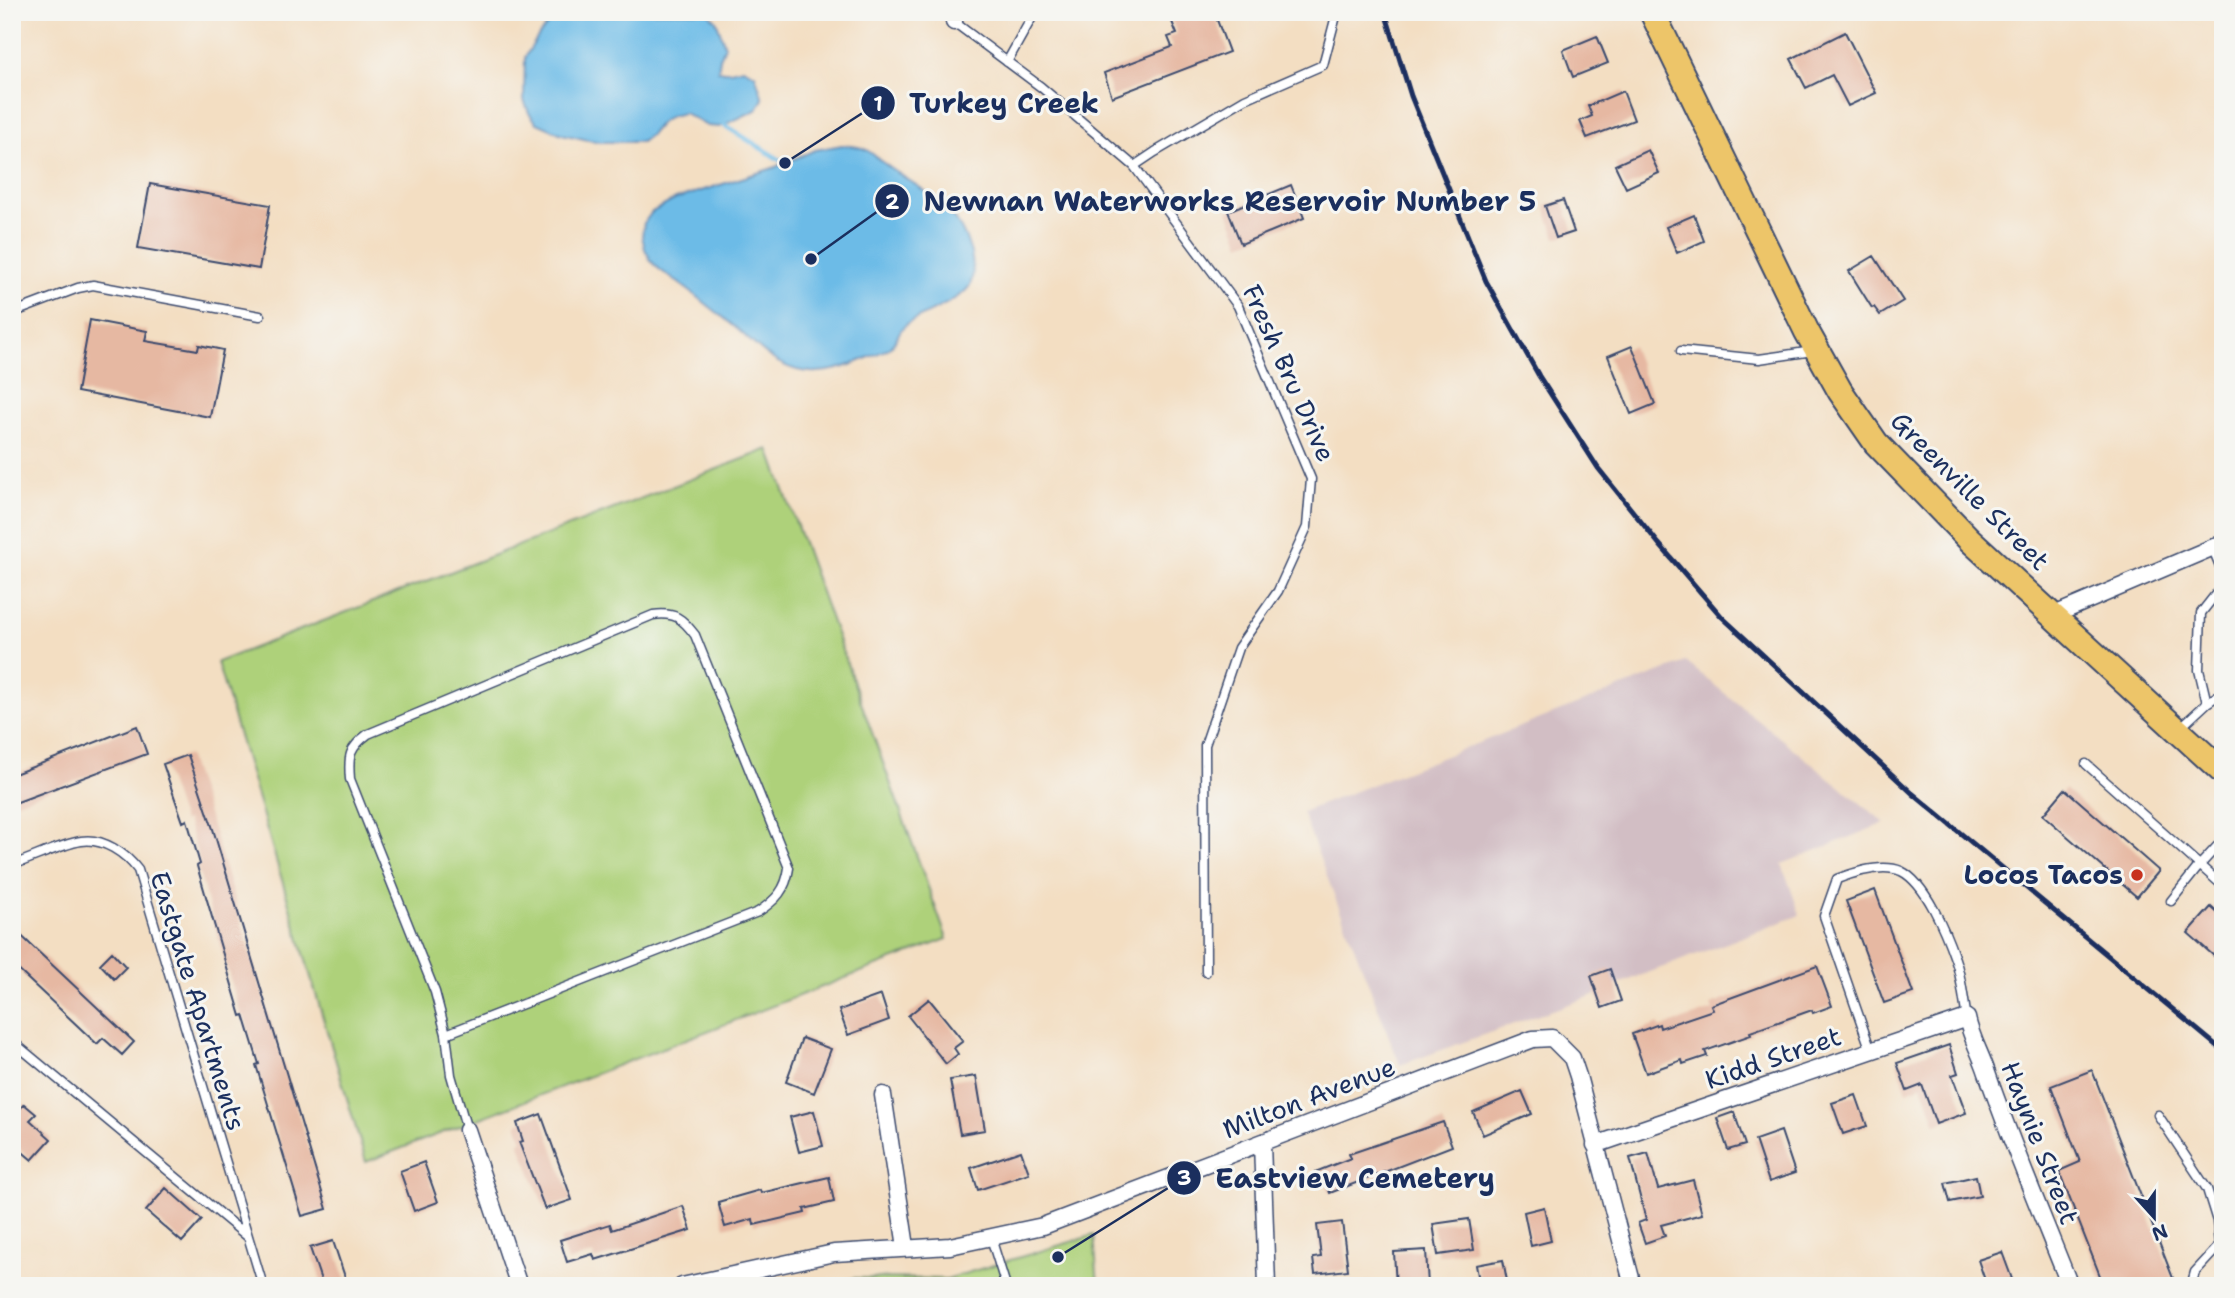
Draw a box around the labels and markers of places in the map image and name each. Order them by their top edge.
callout: Turkey Creek [860,79,1113,128]
callout: Newnan Waterworks Reservoir Number 5 [875,177,1550,226]
place label: Locos Tacos [1964,857,2123,892]
marker: Locos Tacos [2129,867,2145,883]
callout: Eastview Cemetery [1166,1153,1509,1202]

